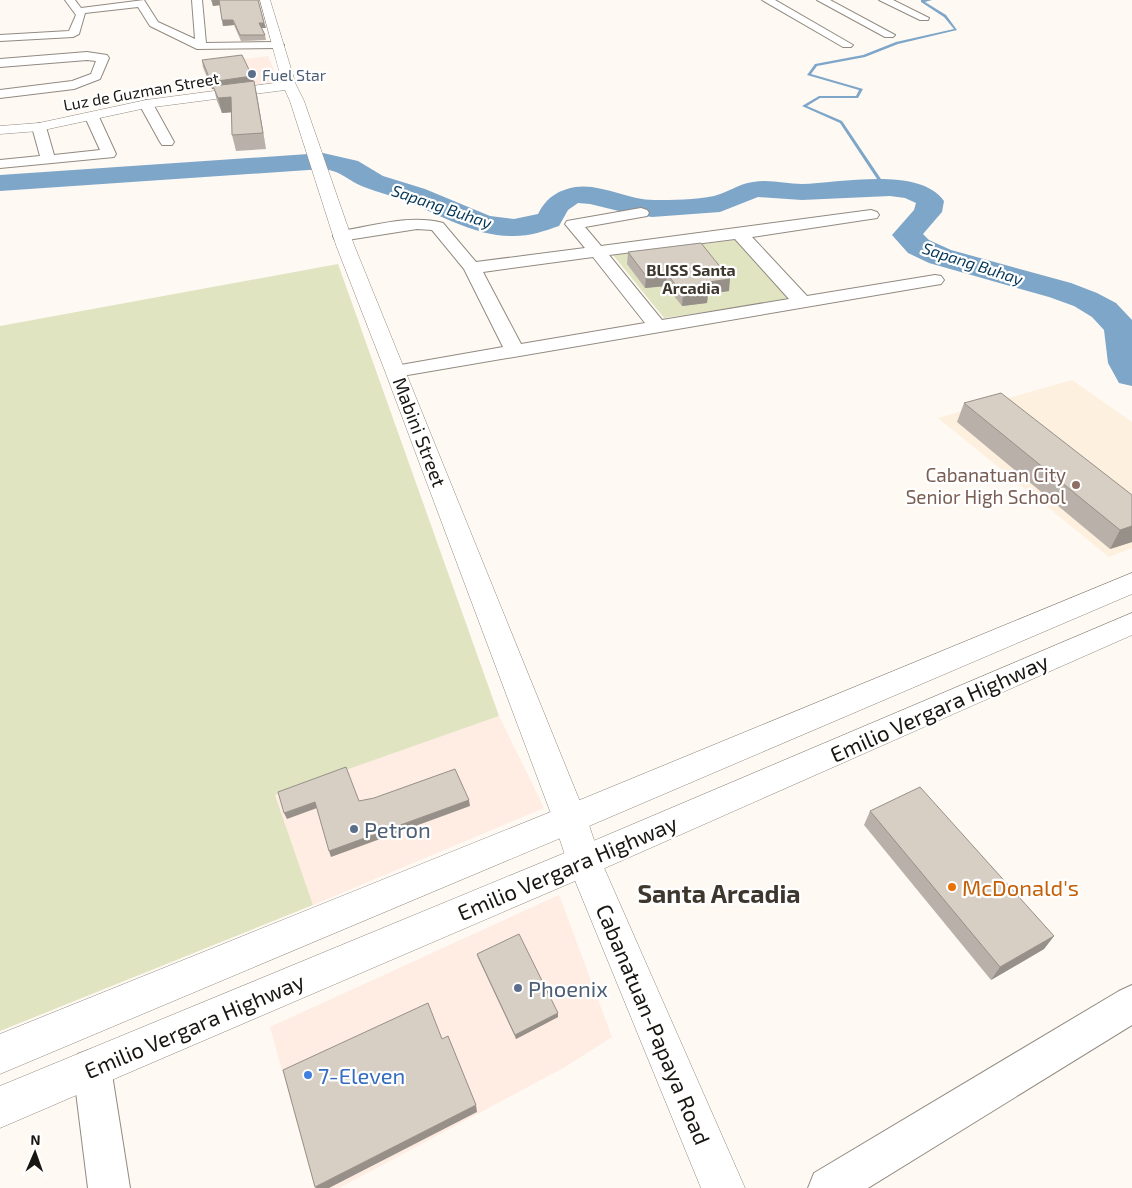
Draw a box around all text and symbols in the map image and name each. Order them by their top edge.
place label: Fuel Star [262,65,327,84]
street label: Luz de Guzman Street [62,68,220,114]
marker: Fuel Star [246,68,258,80]
water label: Sapang Buhay [389,180,495,233]
water label: Sapang Buhay [920,238,1026,289]
district label: BLISS Santa Arcadia [646,260,736,297]
street label: Mabini Street [389,374,451,490]
place label: Cabanatuan City Senior High School [906,463,1066,508]
marker: Cabanatuan City Senior High School [1070,479,1082,491]
street label: Emilio Vergara Highway [826,647,1052,767]
street label: Emilio Vergara Highway [453,809,681,925]
place label: Petron [364,816,431,842]
marker: Petron [348,823,360,835]
place label: McDonald's [962,874,1079,900]
district label: Santa Arcadia [637,878,801,908]
marker: McDonald's [946,881,958,893]
street label: Cabanatuan-Papaya Road [591,900,717,1148]
street label: Emilio Vergara Highway [80,967,308,1083]
place label: Phoenix [528,975,608,1001]
marker: Phoenix [512,982,524,994]
place label: 7-Eleven [318,1062,405,1088]
marker: 7-Eleven [302,1069,314,1081]
north arrow [10,1128,60,1178]
text: N [30,1131,41,1148]

